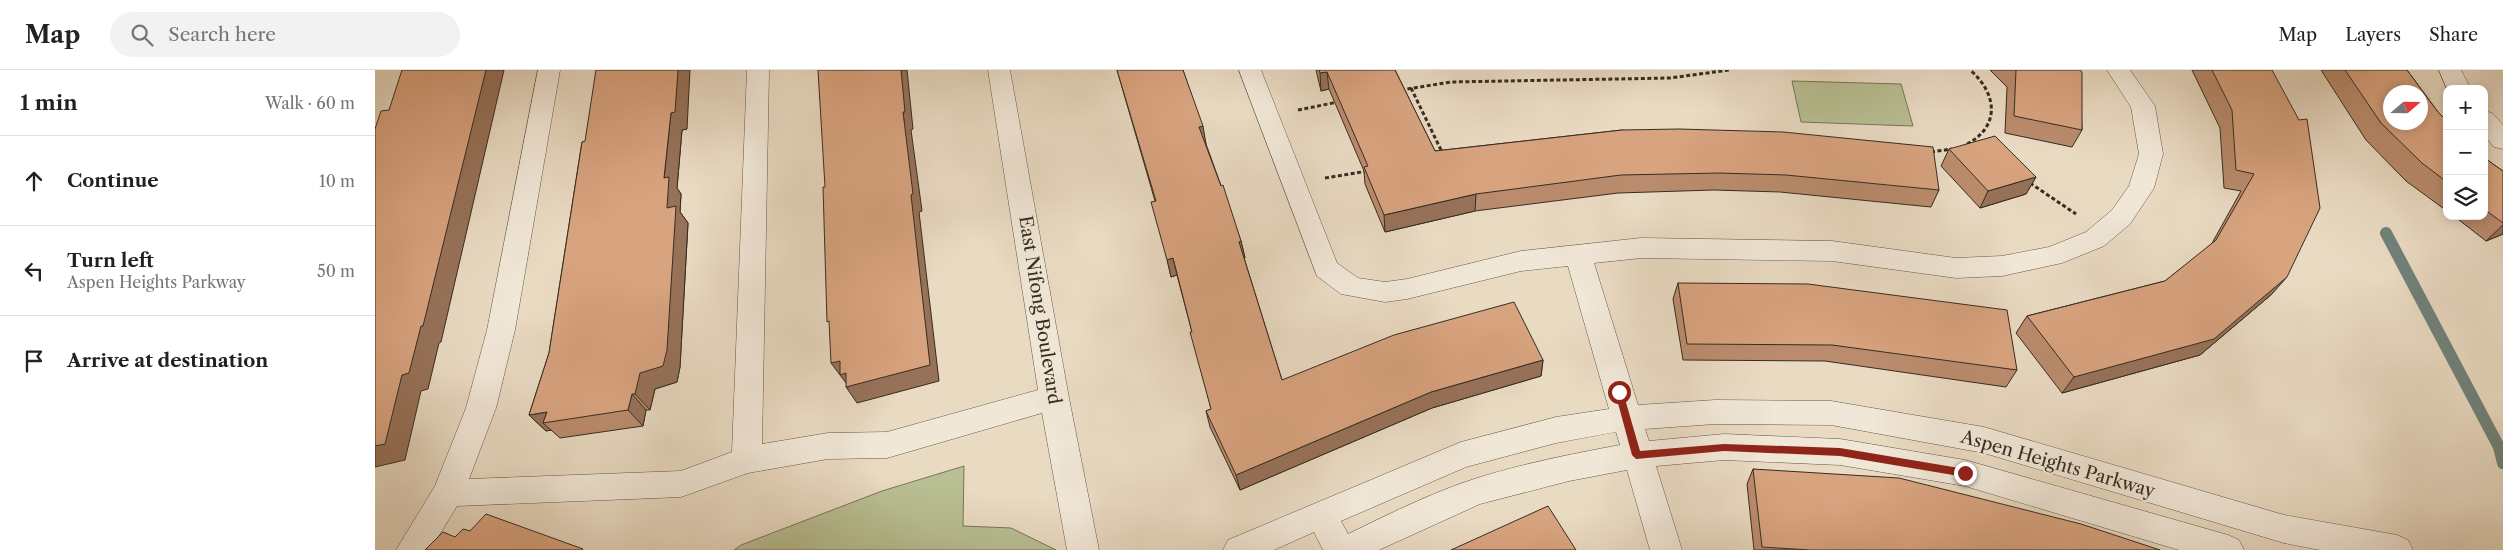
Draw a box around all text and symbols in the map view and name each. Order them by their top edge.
search box [110,12,460,57]
text: Map [25,20,80,49]
icon: search [128,21,156,49]
text: Search here [168,23,276,46]
text: Map [2279,24,2317,46]
text: Layers [2345,24,2401,46]
text: Share [2429,24,2478,46]
north arrow [2383,85,2428,130]
map controls [2443,85,2488,220]
button: + [2443,85,2488,130]
text: 1 min [20,90,78,115]
text: Walk · 60 m [265,93,355,113]
button: − [2443,130,2488,175]
icon: ahead [20,167,48,195]
text: Continue [67,169,159,192]
text: 10 m [319,171,355,191]
button: layers [2443,175,2488,220]
street label: East Nifong Boulevard [1014,214,1066,406]
text: Turn left [67,249,154,272]
icon: left [20,257,48,285]
text: 50 m [317,261,355,281]
text: Aspen Heights Parkway [67,272,246,292]
icon: arrive [20,347,48,375]
text: Arrive at destination [67,349,268,372]
route start [1608,381,1631,404]
street label: Aspen Heights Parkway [1957,425,2159,503]
route end [1954,462,1977,485]

